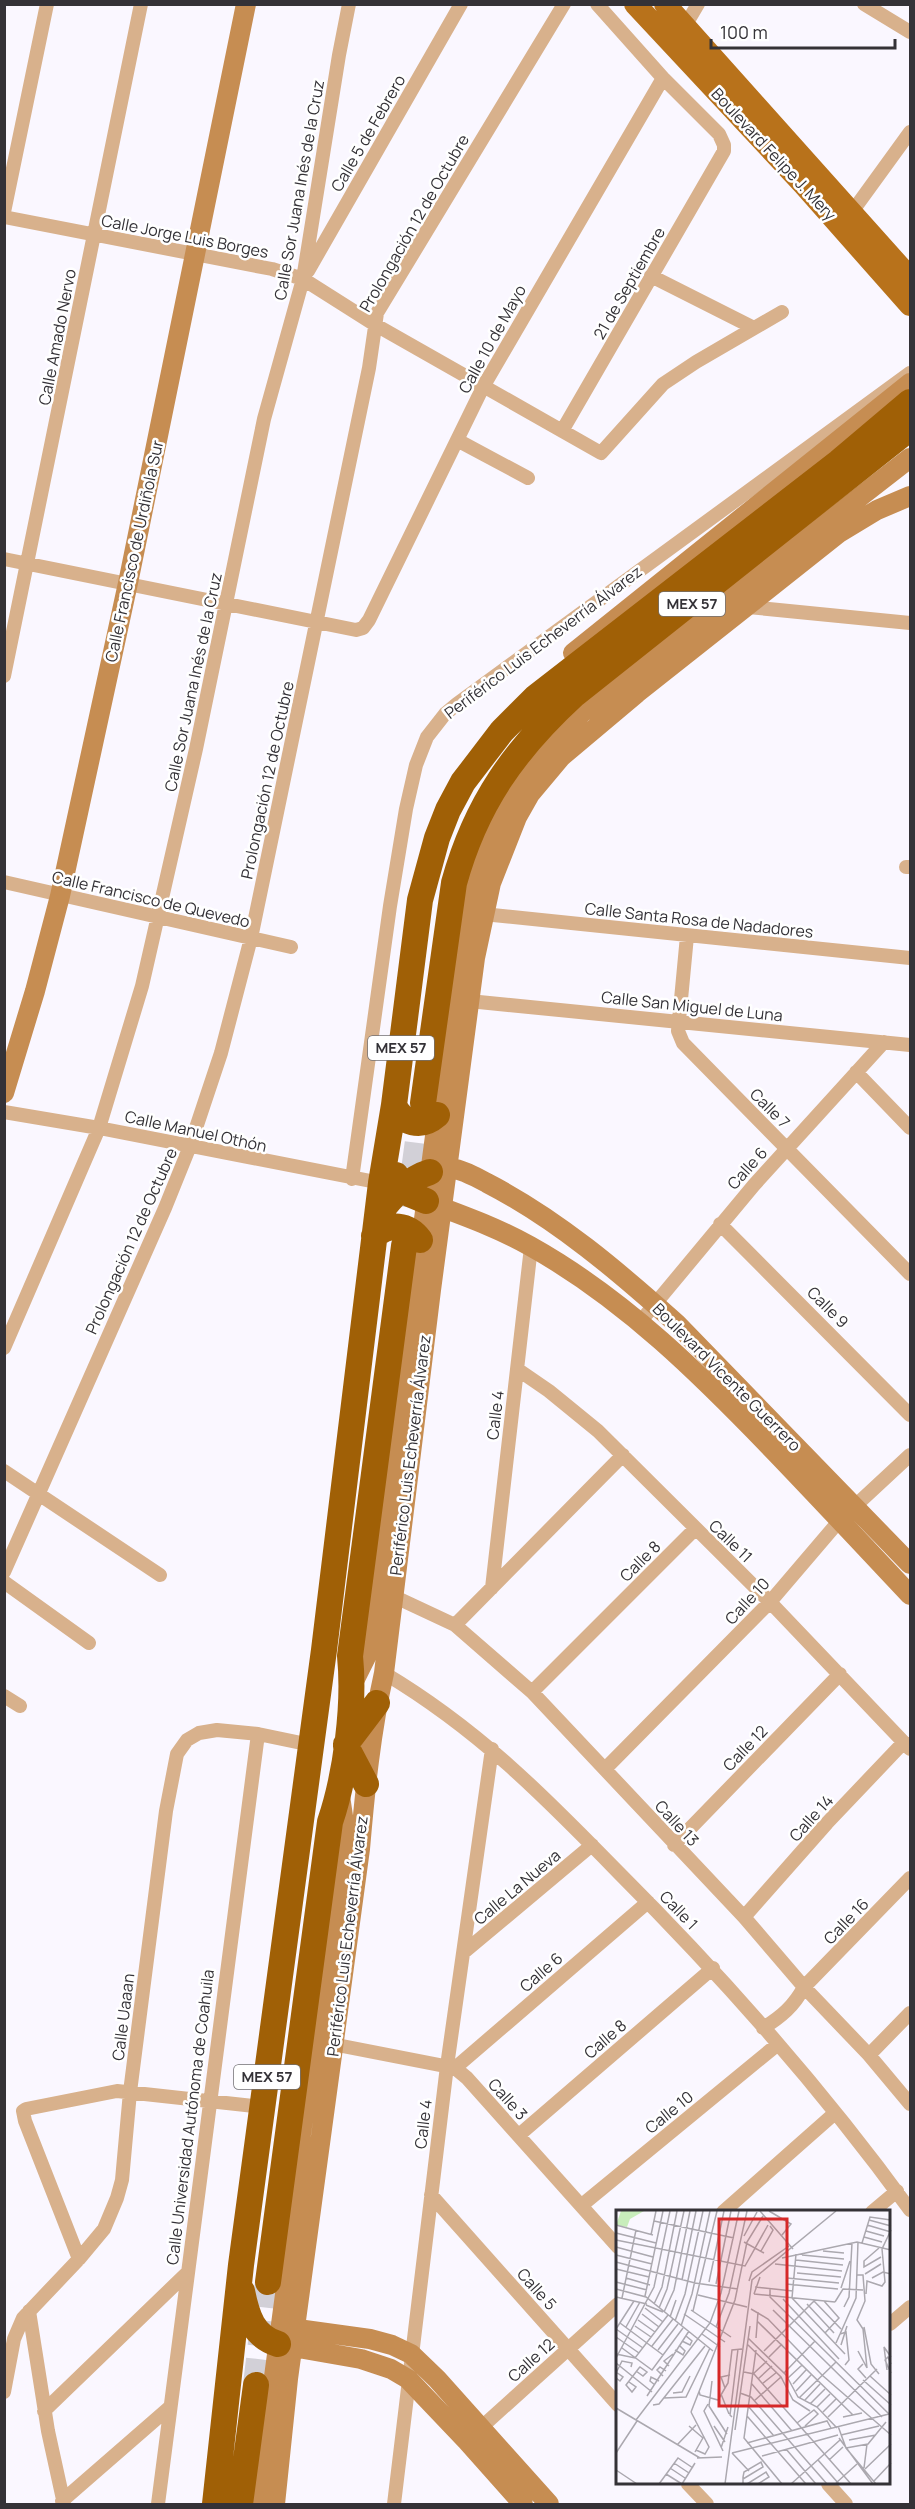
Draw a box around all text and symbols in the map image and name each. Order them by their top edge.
scale bar [711,12,896,50]
text: 100 m [720,20,768,44]
street label: Calle 5 de Febrero [326,71,410,195]
street label: Calle Sor Juana Inés de la Cruz [269,78,329,302]
street label: Boulevard Felipe J. Mery [707,83,842,225]
street label: Prolongación 12 de Octubre [354,130,474,316]
street label: Calle Jorge Luis Borges [100,209,270,263]
street label: 21 de Septiembre [588,223,670,343]
street label: Calle Amado Nervo [33,267,81,407]
street label: Calle 10 de Mayo [453,281,531,397]
street label: Calle Francisco de Urdiñola Sur [100,438,168,664]
street label: Periférico Luis Echeverría Álvarez [440,560,646,724]
street label: Calle Sor Juana Inés de la Cruz [159,571,227,793]
road number: MEX 57 [659,592,725,616]
street label: Prolongación 12 de Octubre [235,679,299,881]
street label: Calle Francisco de Quevedo [50,866,252,932]
street label: Calle Santa Rosa de Nadadores [584,897,814,943]
street label: Calle San Miguel de Luna [600,986,784,1026]
road number: MEX 57 [368,1036,434,1060]
street label: Calle 7 [745,1083,795,1133]
street label: Calle Manuel Othón [123,1105,269,1157]
street label: Calle 6 [722,1142,772,1194]
street label: Prolongación 12 de Octubre [80,1144,182,1338]
street label: Calle 9 [802,1281,854,1333]
street label: Boulevard Vicente Guerrero [648,1298,806,1456]
street label: Periférico Luis Echeverría Álvarez [384,1333,436,1577]
street label: Calle 4 [481,1389,509,1441]
street label: Calle 11 [704,1515,758,1567]
street label: Calle 8 [615,1536,665,1586]
street label: Calle 10 [720,1573,774,1629]
street label: Calle 12 [718,1720,772,1776]
street label: Calle 14 [784,1790,838,1846]
street label: Calle 13 [650,1795,704,1851]
street label: Periférico Luis Echeverría Álvarez [321,1814,373,2058]
street label: Calle La Nueva [469,1844,565,1930]
street label: Calle 1 [655,1886,703,1934]
street label: Calle 16 [818,1893,874,1949]
street label: Calle 6 [515,1947,567,1997]
street label: Calle Universidad Autónoma de Coahuila [161,1968,219,2266]
street label: Calle Uaaan [107,1972,139,2062]
street label: Calle 8 [579,2014,631,2064]
road number: MEX 57 [234,2065,300,2089]
street label: Calle 3 [483,2073,533,2125]
street label: Calle 10 [640,2086,698,2138]
street label: Calle 4 [409,2098,437,2150]
inset map [616,2210,891,2485]
street label: Calle 5 [512,2263,562,2315]
street label: Calle 12 [503,2333,559,2387]

